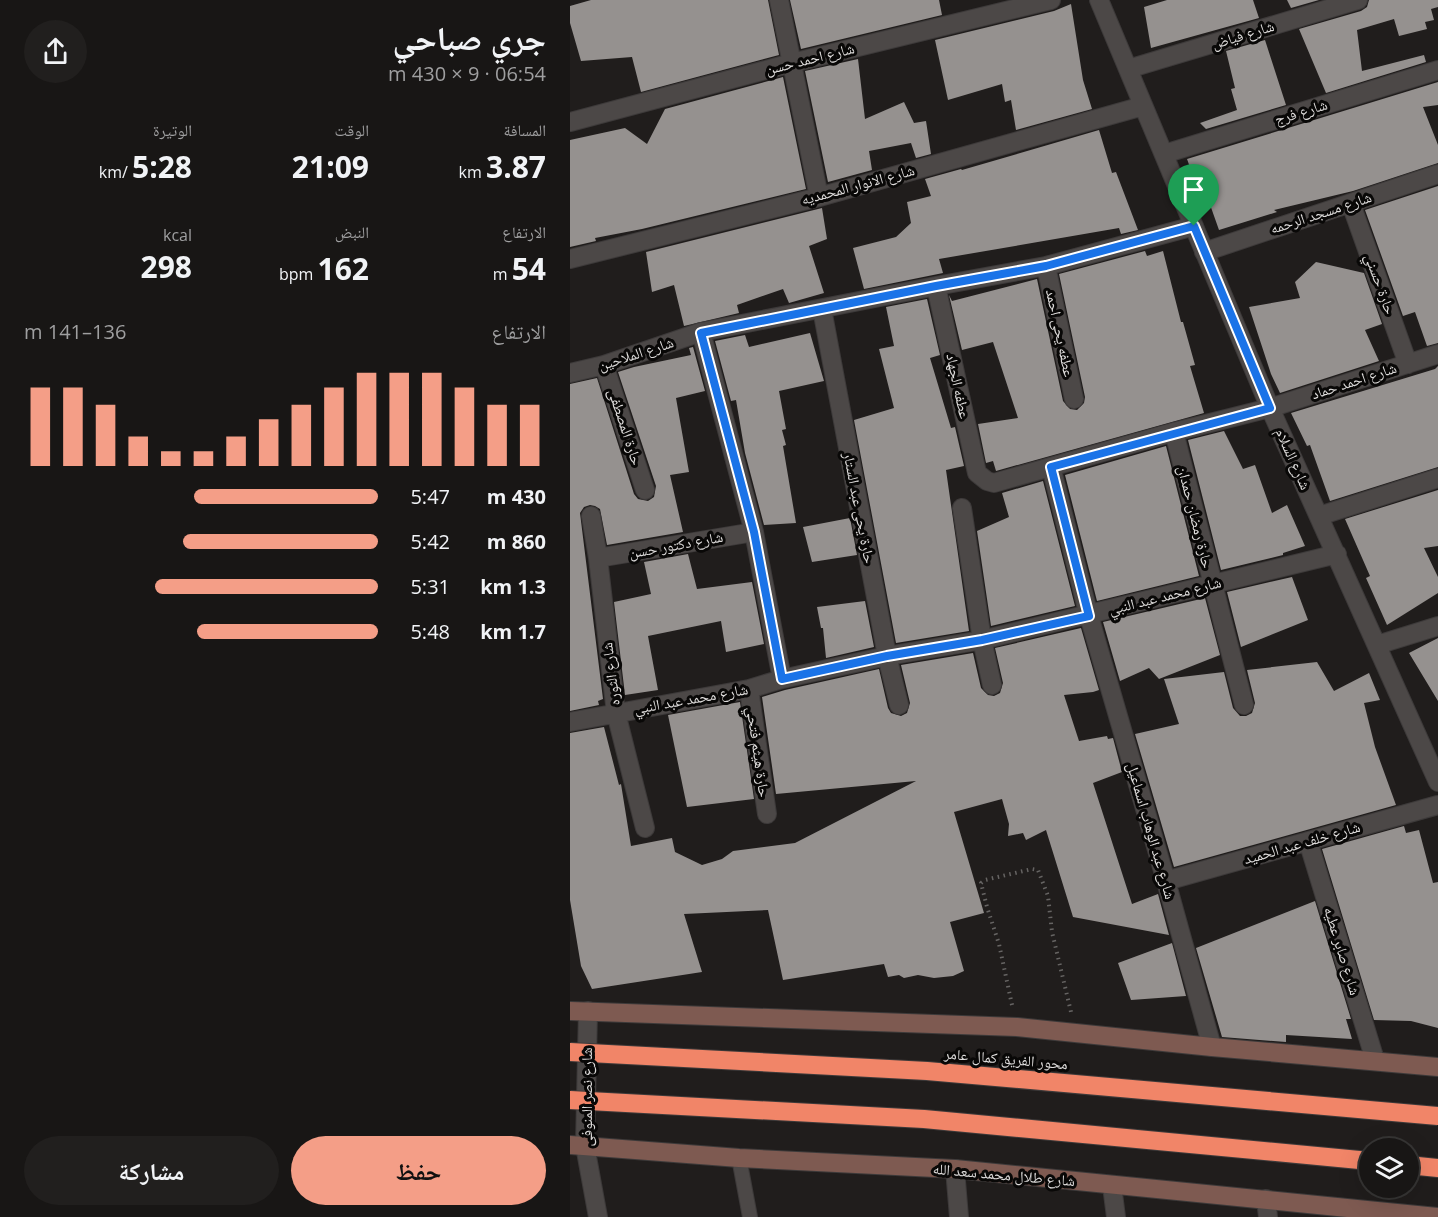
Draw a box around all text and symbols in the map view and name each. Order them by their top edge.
text: جري صباحي [392,15,546,60]
street label: شارع فياض [1209,15,1277,54]
button: share [24,20,87,83]
street label: شارع احمد حسن [763,37,857,80]
text: 06:54 · 9 × 430 m [388,60,546,87]
street label: شارع فرج [1272,94,1330,130]
text: الوتيرة [153,119,192,141]
text: الوقت [335,119,369,141]
text: المسافة [504,119,546,141]
text: 5:28 [132,146,192,187]
text: 21:09 [292,146,369,187]
text: 3.87 [486,146,546,187]
street label: شارع الانوار المحمديه [799,159,917,210]
text: /km [99,161,132,183]
text: km [459,161,486,183]
pin [1168,164,1219,226]
icon: arrive [1177,173,1210,206]
street label: شارع مسجد الرحمه [1267,186,1374,239]
text: النبض [335,221,369,243]
text: الارتفاع [502,221,546,243]
text: kcal [163,224,192,246]
text: 298 [141,246,192,287]
text: 162 [318,248,369,289]
text: 54 [512,248,546,289]
street label: حارة حسني [1358,250,1401,318]
text: bpm [279,263,318,285]
text: m [493,263,512,285]
street label: عطفه يحى احمد [1041,287,1080,379]
text: 136–141 m [24,318,126,345]
text: الارتفاع [491,318,546,345]
street label: شارع الملاحين [595,331,676,376]
street label: عطفه الجهاد [942,351,976,421]
street label: شارع احمد حماد [1309,357,1399,404]
street label: حارة المصطفى [603,386,648,468]
street label: شارع السلام [1271,425,1316,493]
street label: حارة يحى عبد الستار [838,449,881,566]
street label: حارة رمضان حمدان [1173,463,1218,571]
text: 5:47 [410,483,450,510]
text: 430 m [487,483,546,510]
street label: شارع دكتور حسن [627,526,725,563]
text: 5:42 [410,528,450,555]
text: 860 m [487,528,546,555]
street label: شارع محمد عبد النبي [1106,571,1224,621]
text: 5:31 [410,573,450,600]
text: 1.3 km [480,573,546,600]
text: 5:48 [410,618,450,645]
text: 1.7 km [480,618,546,645]
street label: شارع الثوره [596,641,625,707]
street label: شارع محمد عبد النبي [632,678,750,721]
street label: حارة هيثم فتحي [740,705,775,799]
street label: شارع عبد الوهاب اسماعيل [1122,760,1181,902]
street label: شارع خلف عبد الحميد [1241,816,1363,869]
street label: شارع صابر عطيه [1319,904,1366,998]
street label: محور الفريق كمال عامر [942,1043,1069,1074]
street label: شارع نصر المنوفى [576,1047,597,1147]
button: مشاركة [24,1136,279,1205]
button: حفظ [291,1136,546,1205]
map controls [1359,1138,1419,1198]
button: layers [1359,1138,1419,1198]
street label: شارع طلال محمد سعد الله [932,1158,1076,1191]

